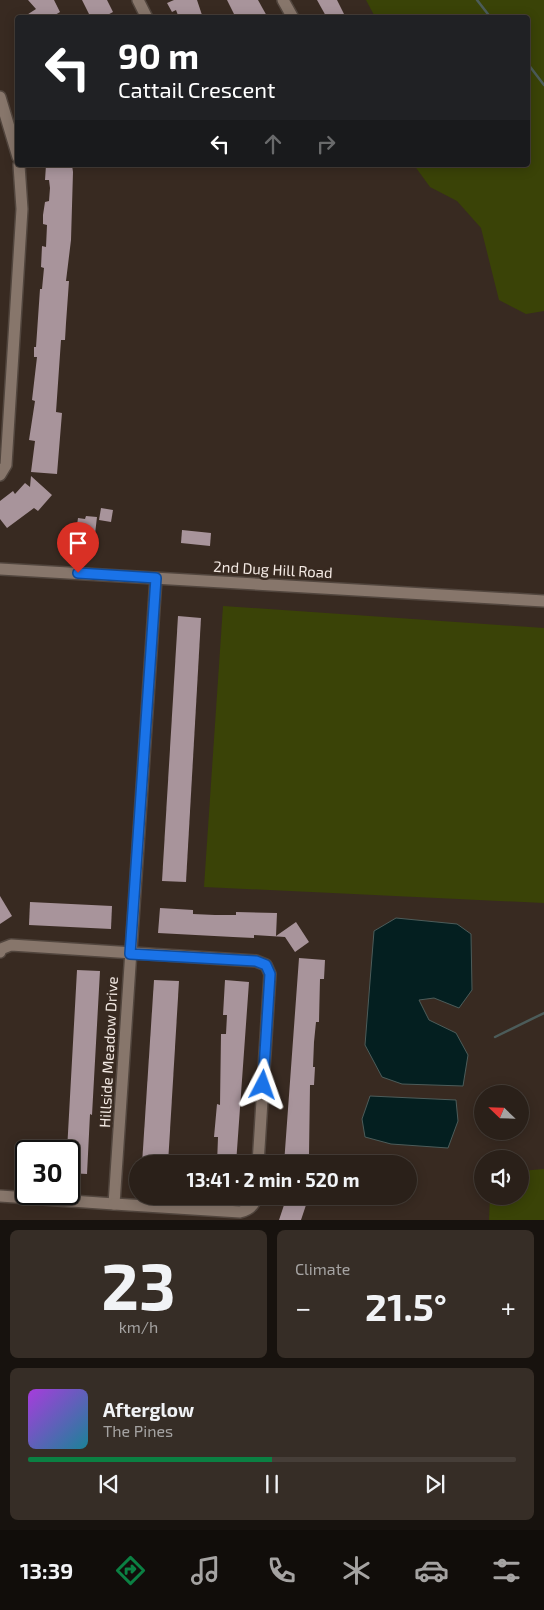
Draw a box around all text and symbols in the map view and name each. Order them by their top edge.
text: 90 m [118,34,199,76]
icon: left [35,35,100,100]
text: Cattail Crescent [118,76,275,102]
icon: left [206,130,234,158]
icon: ahead [259,130,287,158]
icon: right [312,130,340,158]
pin [57,522,99,573]
icon: arrive [64,529,92,557]
street label: 2nd Dug Hill Road [213,557,333,581]
street label: Hillside Meadow Drive [95,976,121,1128]
position arrow [236,1058,288,1110]
north arrow [474,1085,529,1140]
map controls [474,1085,529,1205]
speed limit sign: 30 [15,1140,80,1205]
button: sound [474,1150,529,1205]
text: 13:41 · 2 min · 520 m [186,1168,360,1191]
text: 23 [101,1245,176,1323]
text: Climate [295,1259,350,1278]
text: 21.5° [365,1283,447,1329]
text: − [295,1290,311,1324]
text: + [501,1290,516,1324]
text: km/h [119,1317,158,1336]
text: Afterglow [103,1398,194,1421]
text: The Pines [103,1421,173,1440]
icon: previous [95,1470,123,1498]
icon: pause [258,1470,286,1498]
icon: next [421,1470,449,1498]
icon: directions [113,1553,148,1588]
icon: music [188,1553,223,1588]
icon: phone [264,1553,299,1588]
icon: climate [339,1553,374,1588]
icon: car [414,1553,449,1588]
icon: filters [489,1553,524,1588]
text: 13:39 [20,1557,73,1583]

